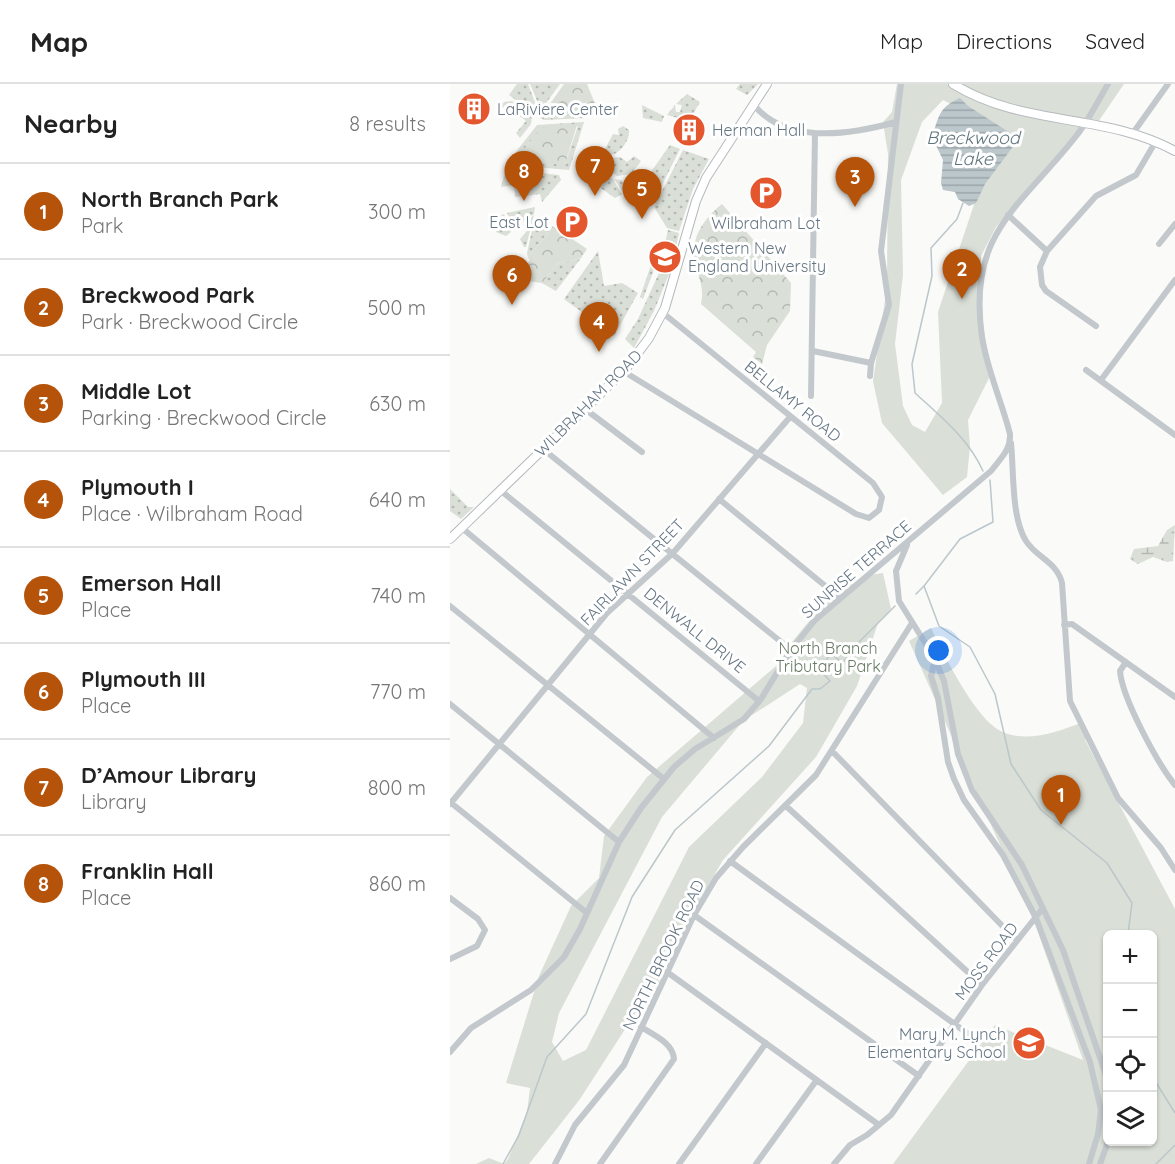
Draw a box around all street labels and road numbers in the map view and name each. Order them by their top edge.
street label: WILBRAHAM ROAD [530,345,646,461]
street label: BELLAMY ROAD [741,356,845,446]
street label: FAIRLAWN STREET [576,514,688,630]
street label: SUNRISE TERRACE [797,516,915,622]
street label: DENWALL DRIVE [640,583,750,677]
street label: NORTH BROOK ROAD [618,876,708,1034]
street label: MOSS ROAD [950,918,1022,1004]

